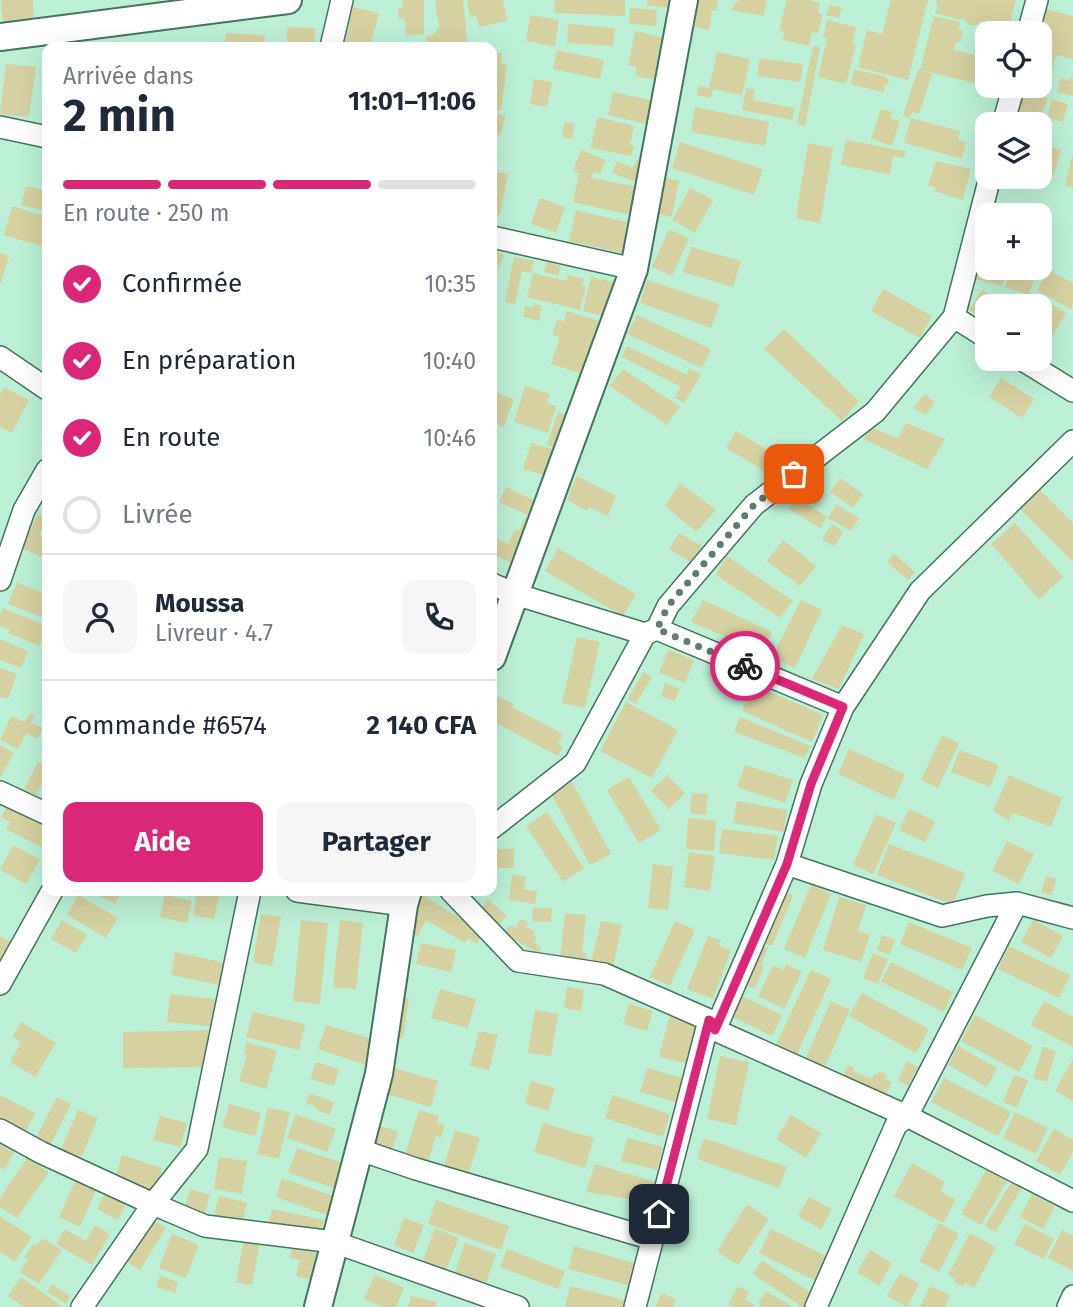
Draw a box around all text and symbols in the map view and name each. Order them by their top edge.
map controls [975,21,1052,371]
button: locate [975,21,1052,98]
text: Arrivée dans [63,62,193,90]
text: 11:01–11:06 [348,86,476,117]
text: 2 min [63,88,176,143]
button: layers [975,112,1052,189]
text: En route · 250 m [63,199,229,227]
button: + [975,203,1052,280]
icon: check [63,265,101,303]
text: Confirmée [122,268,242,299]
text: 10:35 [424,270,476,298]
button: − [975,294,1052,371]
icon: check [63,342,101,380]
text: En préparation [122,345,296,376]
text: 10:40 [423,347,476,375]
icon: check [63,419,101,457]
text: En route [122,422,221,453]
text: 10:46 [423,424,476,452]
pin [764,444,824,504]
icon: bag [775,455,813,493]
text: Livrée [122,499,193,530]
button: person [63,580,137,654]
button: phone [402,580,476,654]
text: Moussa [155,588,244,619]
text: Livreur · 4.7 [155,619,273,647]
courier [710,631,780,701]
icon: bike [726,647,764,685]
text: Commande #6574 [63,710,267,741]
text: 2 140 CFA [367,710,476,741]
button: Aide [63,802,263,882]
button: Partager [277,802,476,882]
pin [629,1184,689,1244]
icon: home [640,1195,678,1233]

